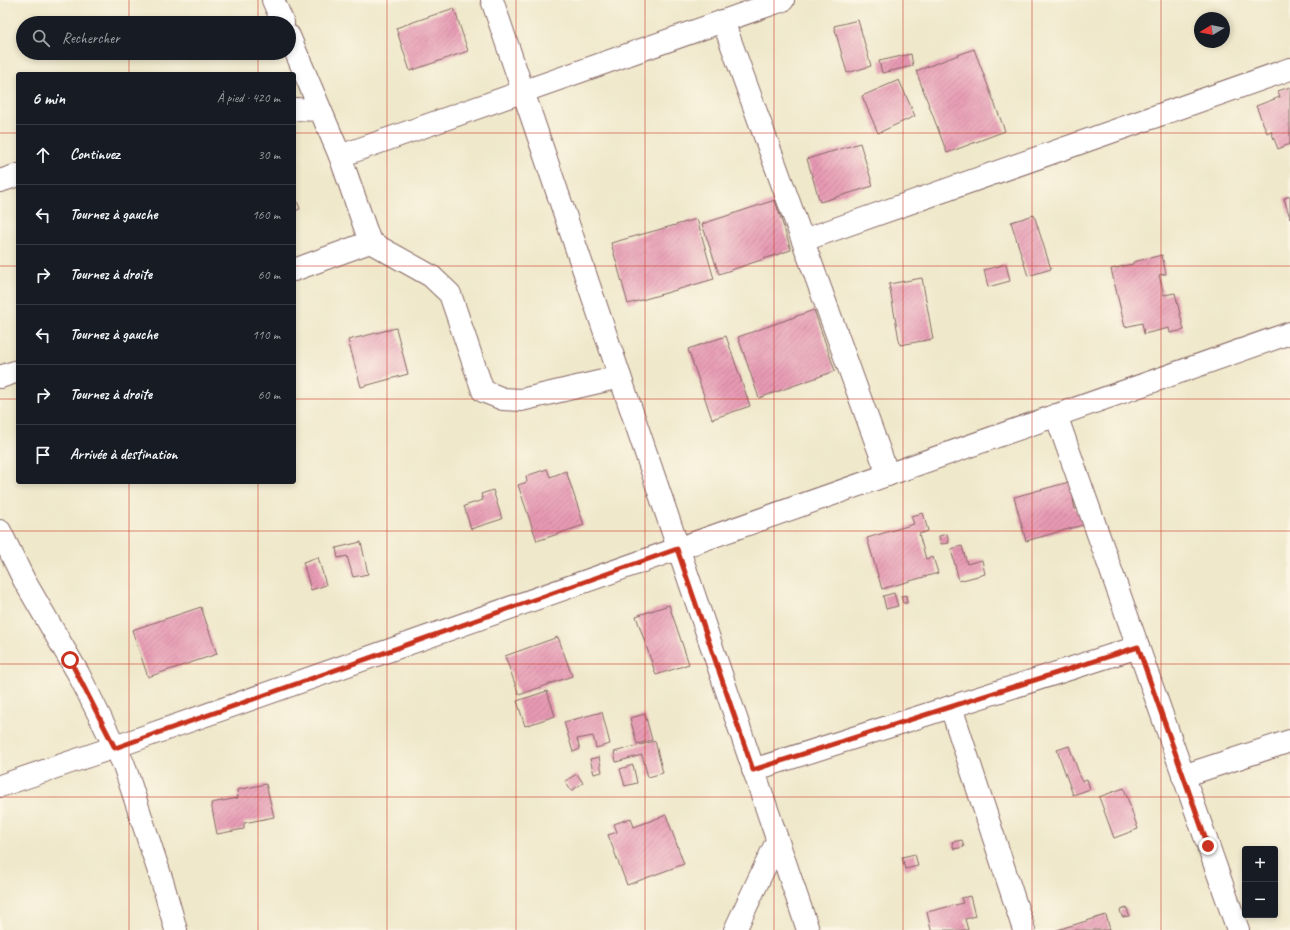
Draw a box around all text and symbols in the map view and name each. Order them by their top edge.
north arrow [1194,12,1230,48]
search box [16,16,296,60]
icon: search [30,27,52,49]
text: Rechercher [62,29,120,48]
text: 6 min [32,88,65,109]
text: À pied · 420 m [217,90,280,106]
icon: ahead [32,144,54,166]
text: Continuez [70,145,120,164]
text: 30 m [258,147,280,163]
icon: left [32,204,54,226]
text: Tournez à gauche [70,205,157,224]
text: 160 m [252,207,280,223]
icon: right [32,264,54,286]
text: Tournez à droite [70,265,152,284]
text: 60 m [258,267,280,283]
icon: left [32,324,54,346]
text: Tournez à gauche [70,325,157,344]
text: 110 m [252,327,280,343]
icon: right [32,384,54,406]
text: Tournez à droite [70,385,152,404]
text: 60 m [258,387,280,403]
icon: arrive [32,444,54,466]
text: Arrivée à destination [70,445,178,464]
route start [61,651,79,669]
route end [1199,837,1217,855]
map controls [1242,846,1278,918]
button: + [1242,846,1278,882]
button: − [1242,882,1278,918]

